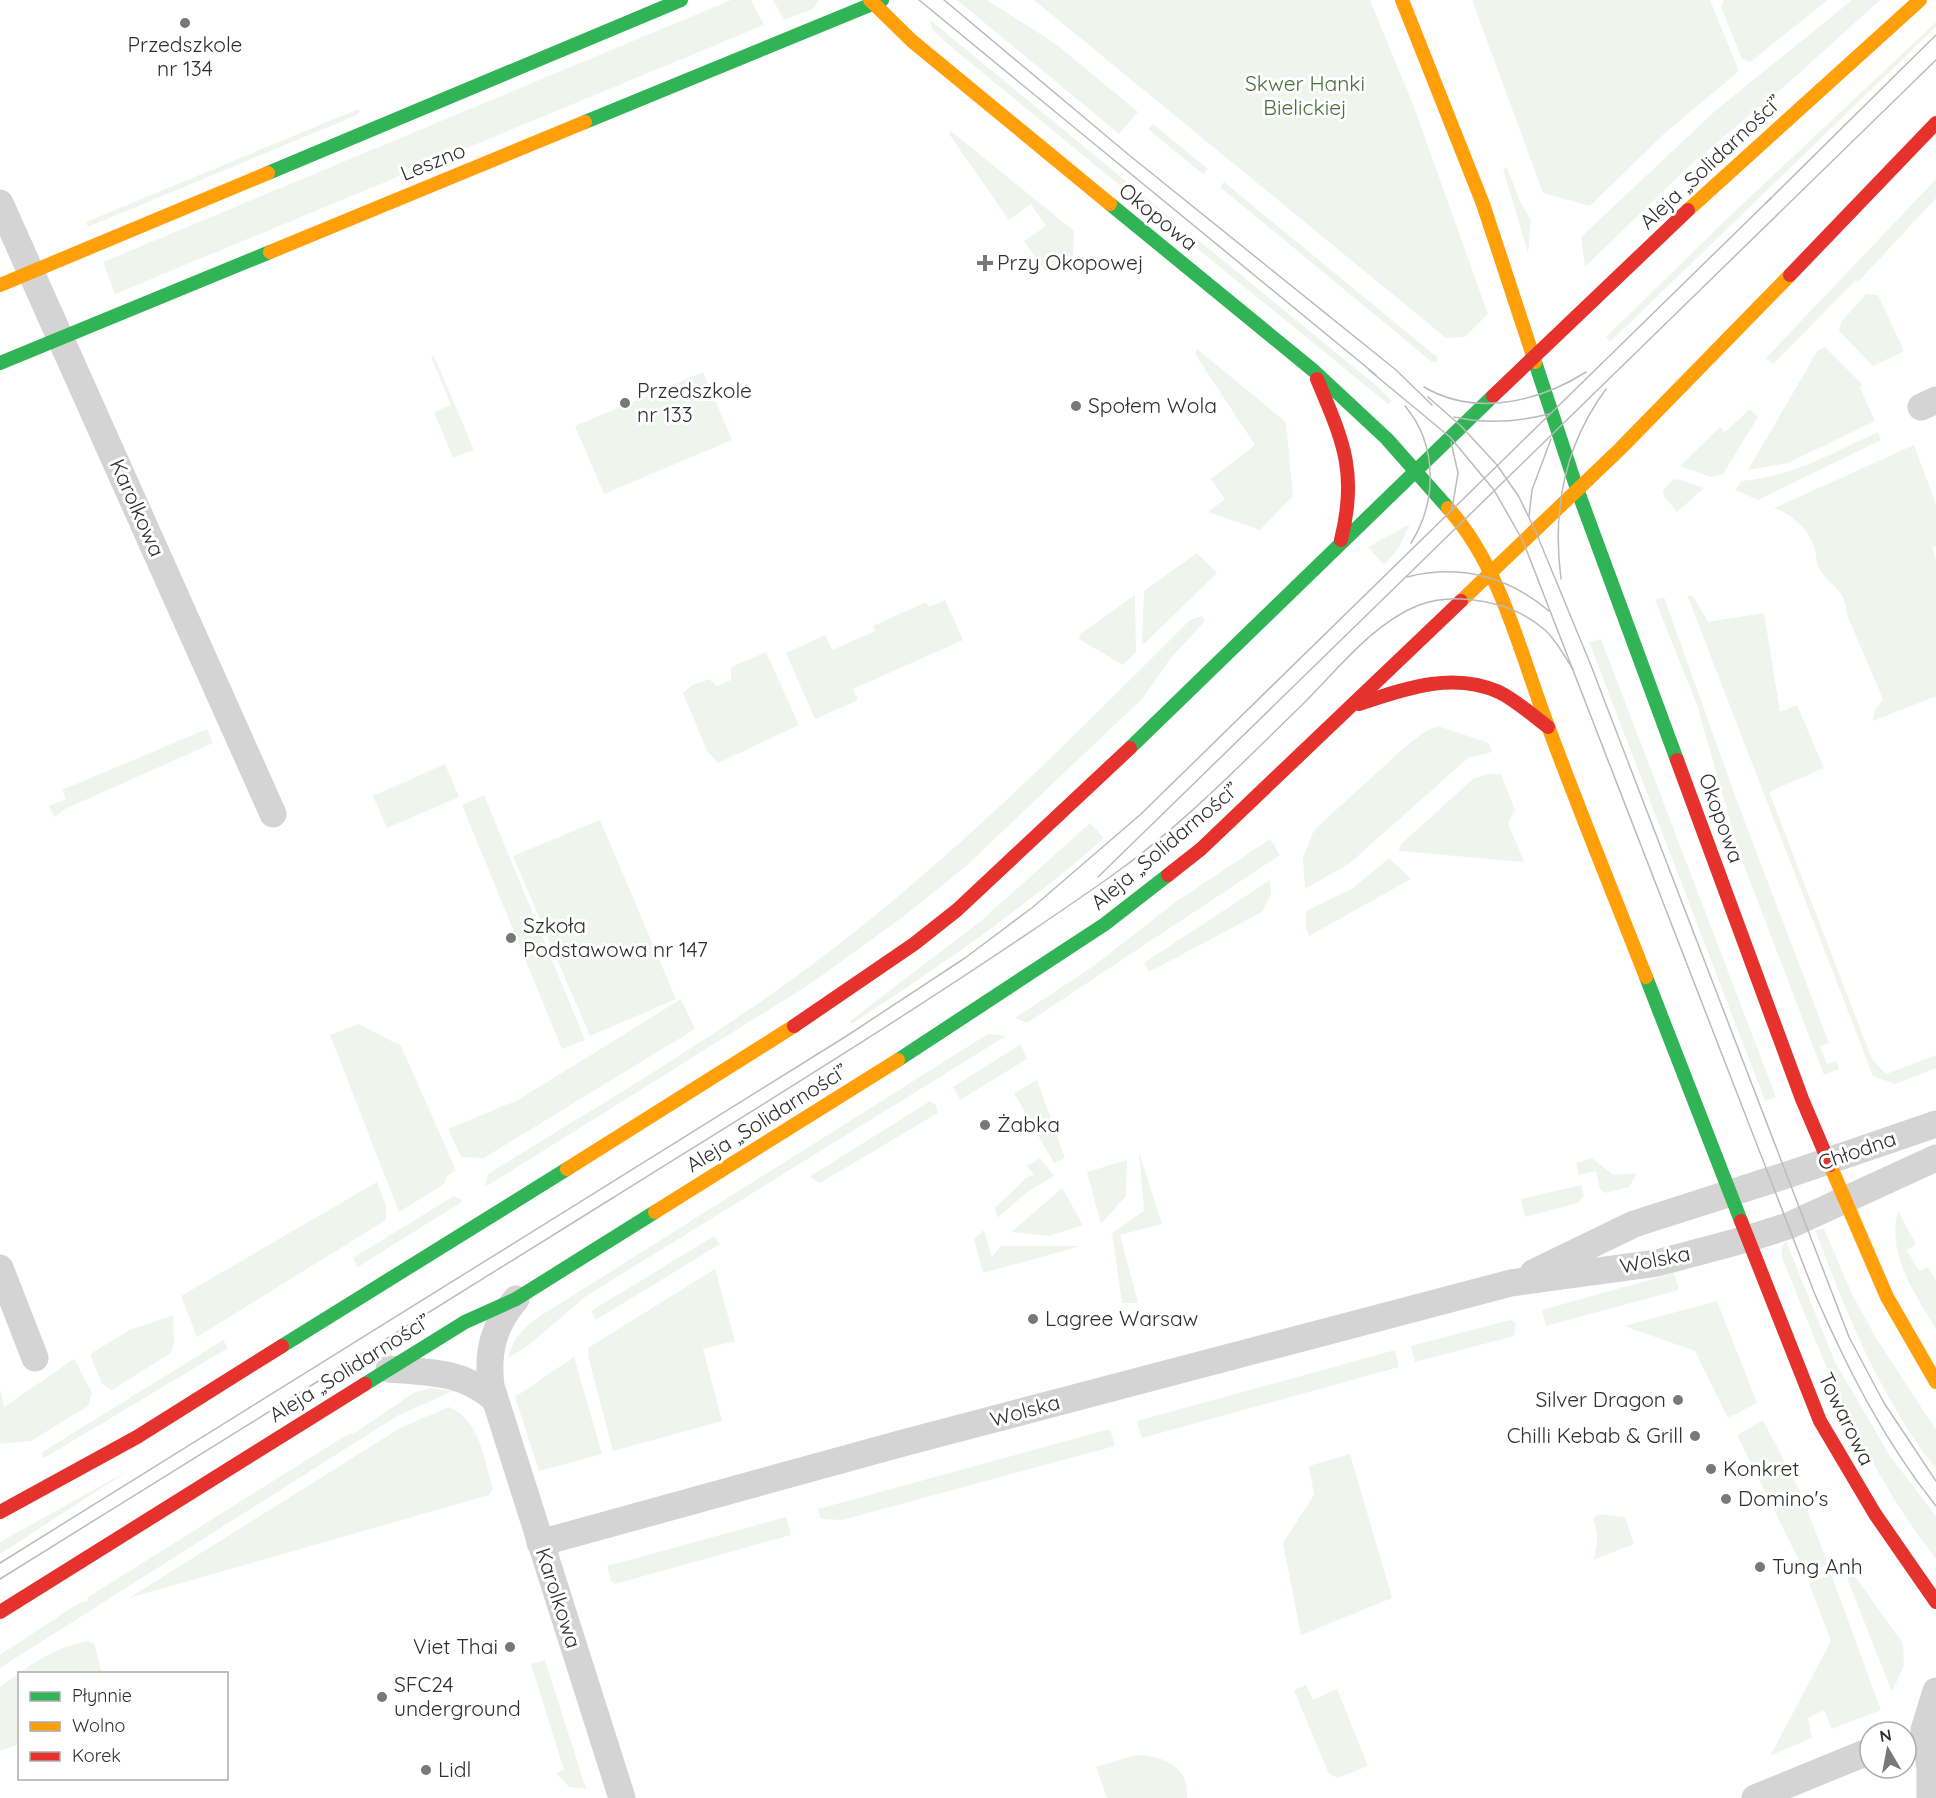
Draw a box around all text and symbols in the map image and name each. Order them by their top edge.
marker: Przedszkole nr 134 [178,16,192,30]
place label: Przedszkole nr 134 [128,31,242,81]
park label: Skwer Hanki Bielickiej [1245,70,1365,120]
street label: Aleja „Solidarności” [1634,88,1787,234]
street label: Leszno [396,136,469,186]
street label: Okopowa [1114,177,1203,256]
place label: Przy Okopowej [997,249,1144,275]
marker: Przy Okopowej [978,256,992,270]
place label: Przedszkole nr 133 [637,377,752,427]
place label: Społem Wola [1088,392,1217,418]
marker: Przedszkole nr 133 [618,396,632,410]
marker: Społem Wola [1069,399,1083,413]
street label: Karolkowa [105,455,171,560]
street label: Okopowa [1694,769,1750,866]
street label: Aleja „Solidarności” [1085,776,1244,915]
place label: Szkoła Podstawowa nr 147 [523,912,708,962]
marker: Szkoła Podstawowa nr 147 [504,931,518,945]
street label: Aleja „Solidarności” [681,1057,852,1177]
place label: Żabka [997,1111,1060,1137]
marker: Żabka [978,1118,992,1132]
street label: Chłodna [1814,1125,1899,1175]
street label: Wolska [1617,1239,1692,1279]
place label: Lagree Warsaw [1045,1305,1199,1331]
street label: Aleja „Solidarności” [264,1307,435,1427]
marker: Lagree Warsaw [1026,1312,1040,1326]
street label: Towarowa [1813,1368,1881,1469]
place label: Silver Dragon [1536,1386,1666,1412]
street label: Wolska [987,1388,1063,1432]
marker: Silver Dragon [1671,1393,1685,1407]
place label: Chilli Kebab & Grill [1507,1422,1683,1448]
marker: Chilli Kebab & Grill [1688,1429,1702,1443]
place label: Konkret [1723,1455,1799,1481]
marker: Konkret [1704,1462,1718,1476]
place label: Domino's [1738,1485,1828,1511]
marker: Domino's [1719,1492,1733,1506]
street label: Karolkowa [531,1544,587,1651]
place label: Tung Anh [1772,1553,1863,1579]
marker: Tung Anh [1753,1560,1767,1574]
place label: Viet Thai [413,1633,498,1659]
marker: Viet Thai [503,1640,517,1654]
place label: SFC24 underground [394,1671,521,1721]
legend [18,1672,228,1780]
text: Płynnie [72,1684,132,1707]
marker: SFC24 underground [375,1690,389,1704]
text: Wolno [72,1714,125,1737]
north arrow [1858,1720,1918,1780]
text: N [1878,1724,1893,1746]
text: Korek [72,1744,121,1767]
place label: Lidl [438,1756,471,1782]
marker: Lidl [419,1763,433,1777]

